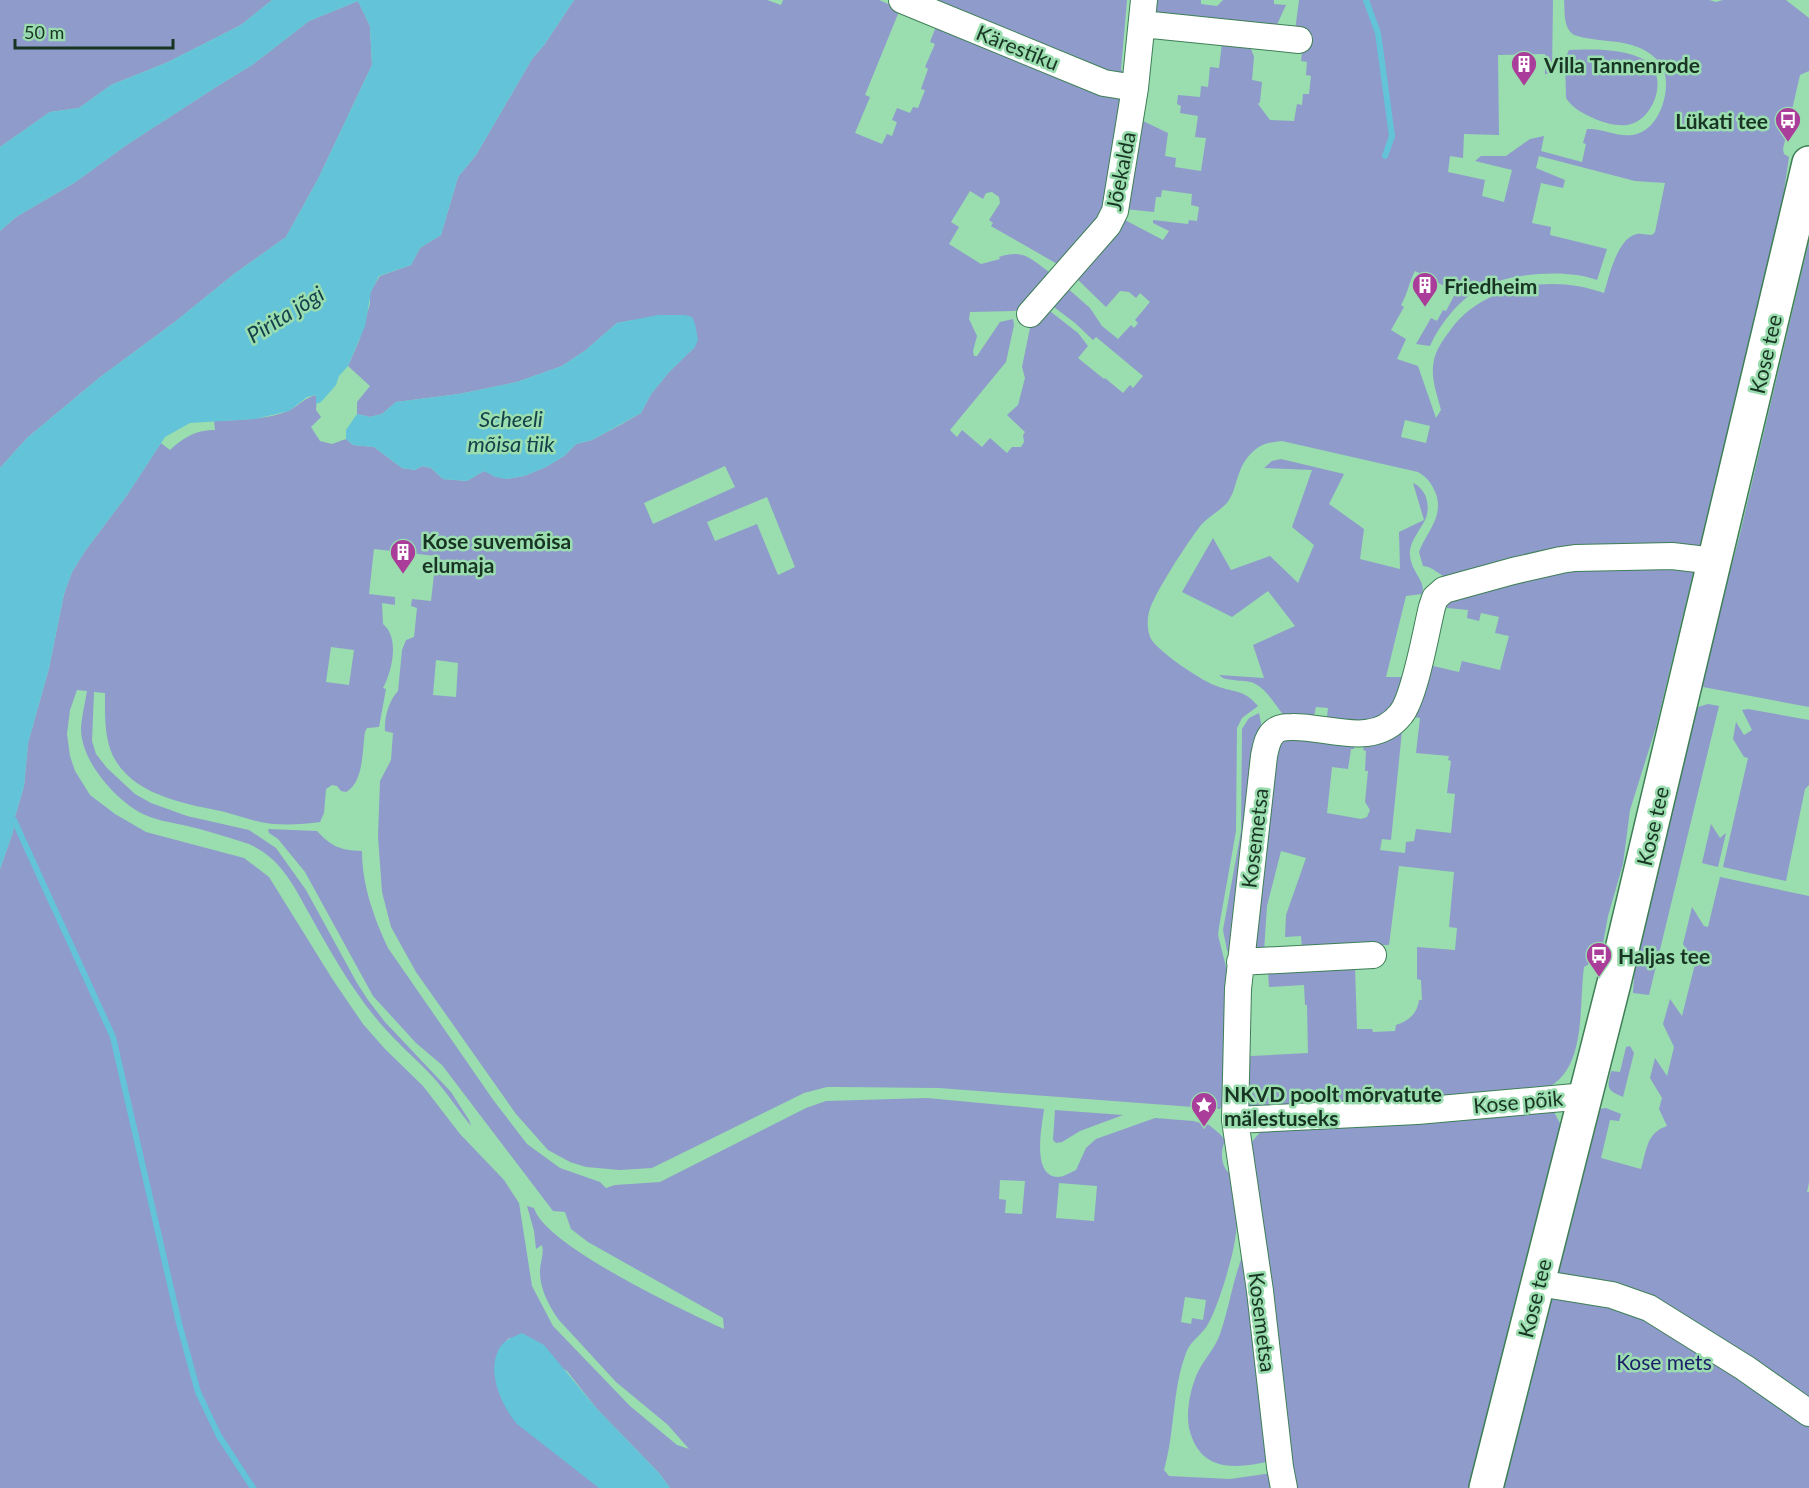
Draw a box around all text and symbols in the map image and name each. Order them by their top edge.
scale bar [15,12,172,50]
street label: Kärestiku [973,19,1063,75]
text: 50 m [24,21,64,43]
building icon: Villa Tannenrode [1509,49,1539,87]
place label: Villa Tannenrode [1543,52,1700,77]
bus stop icon: Lükati tee [1773,105,1803,143]
place label: Lükati tee [1675,108,1768,133]
street label: Jõekalda [1100,129,1140,213]
building icon: Friedheim [1410,270,1440,308]
place label: Friedheim [1444,273,1537,298]
water label: Pirita jõgi [241,280,329,348]
street label: Kose tee [1744,312,1786,396]
water label: Scheeli mõisa tiik [468,405,555,457]
place label: Kose suvemõisa elumaja [422,528,571,577]
building icon: Kose suvemõisa elumaja [388,537,418,575]
street label: Kose tee [1631,784,1673,868]
street label: Kosemetsa [1235,787,1273,889]
bus stop icon: Haljas tee [1584,940,1614,978]
place label: Haljas tee [1618,943,1710,968]
place label: NKVD poolt mõrvatute mälestuseks [1224,1081,1442,1130]
street label: Kose põik [1472,1085,1564,1117]
place icon: NKVD poolt mõrvatute mälestuseks [1189,1090,1219,1128]
street label: Kose tee [1512,1256,1556,1340]
street label: Kosemetsa [1244,1271,1282,1373]
park label: Kose mets [1616,1349,1712,1374]

